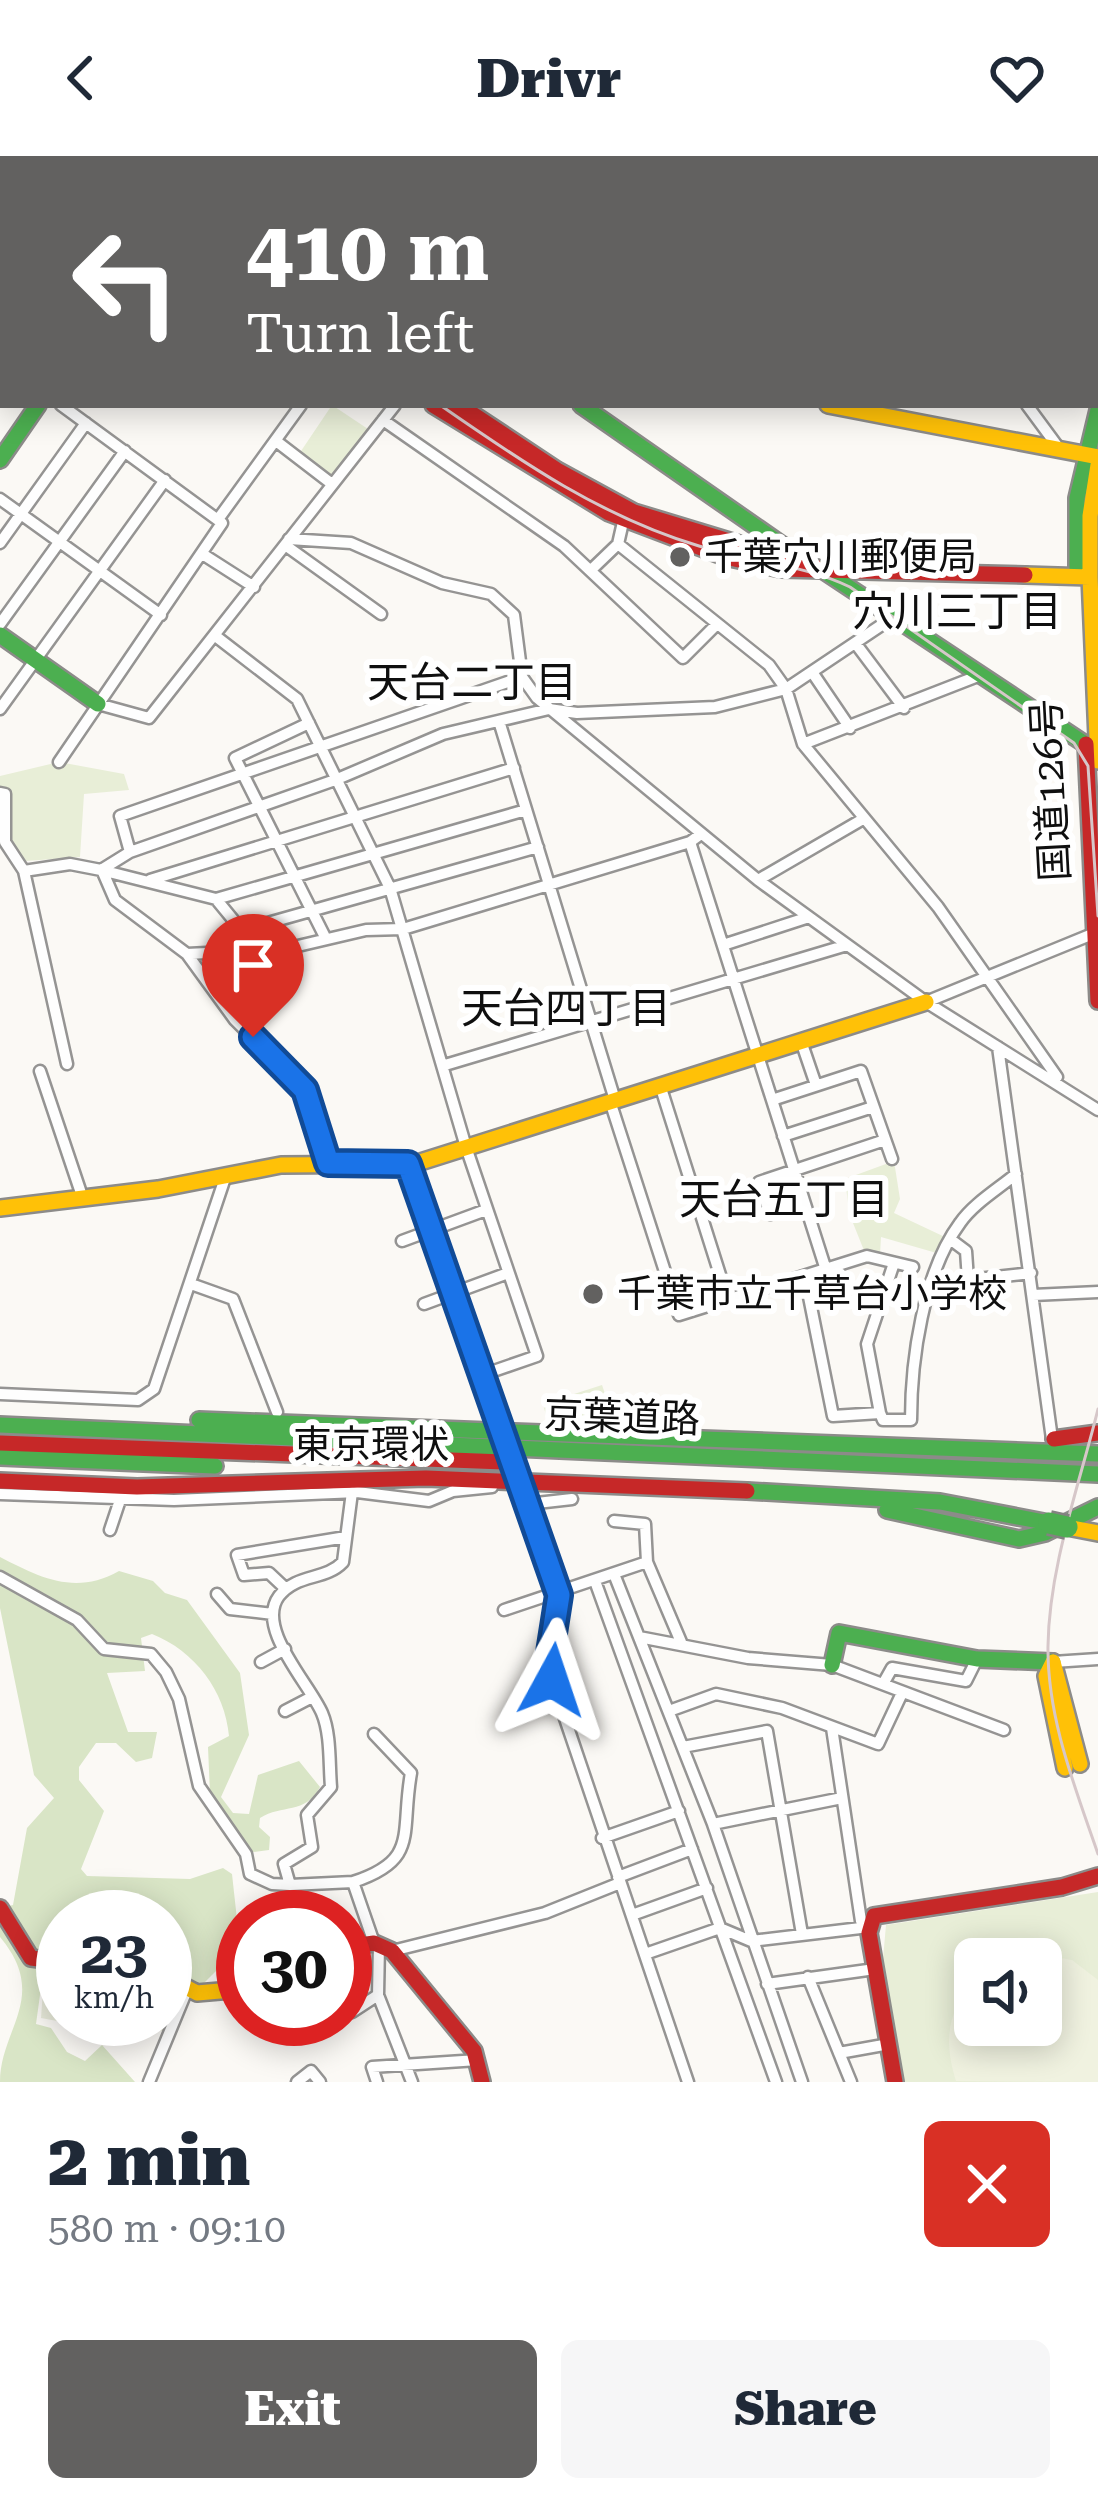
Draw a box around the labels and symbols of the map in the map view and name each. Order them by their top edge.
place label: 千葉穴川郵便局 [704,534,977,580]
marker: 千葉穴川郵便局 [667,544,693,570]
district label: 穴川三丁目 [852,587,1062,636]
district label: 天台二丁目 [367,658,577,707]
street label: 国道126号 [1023,698,1079,882]
pin [202,914,304,1037]
district label: 天台四丁目 [461,984,671,1033]
district label: 天台五丁目 [679,1175,889,1224]
place label: 千葉市立千草台小学校 [617,1271,1007,1317]
marker: 千葉市立千草台小学校 [580,1281,606,1307]
street label: 京葉道路 [543,1391,701,1443]
street label: 東京環状 [293,1422,449,1468]
position arrow [489,1617,615,1743]
speed limit sign: 30 [216,1890,372,2046]

